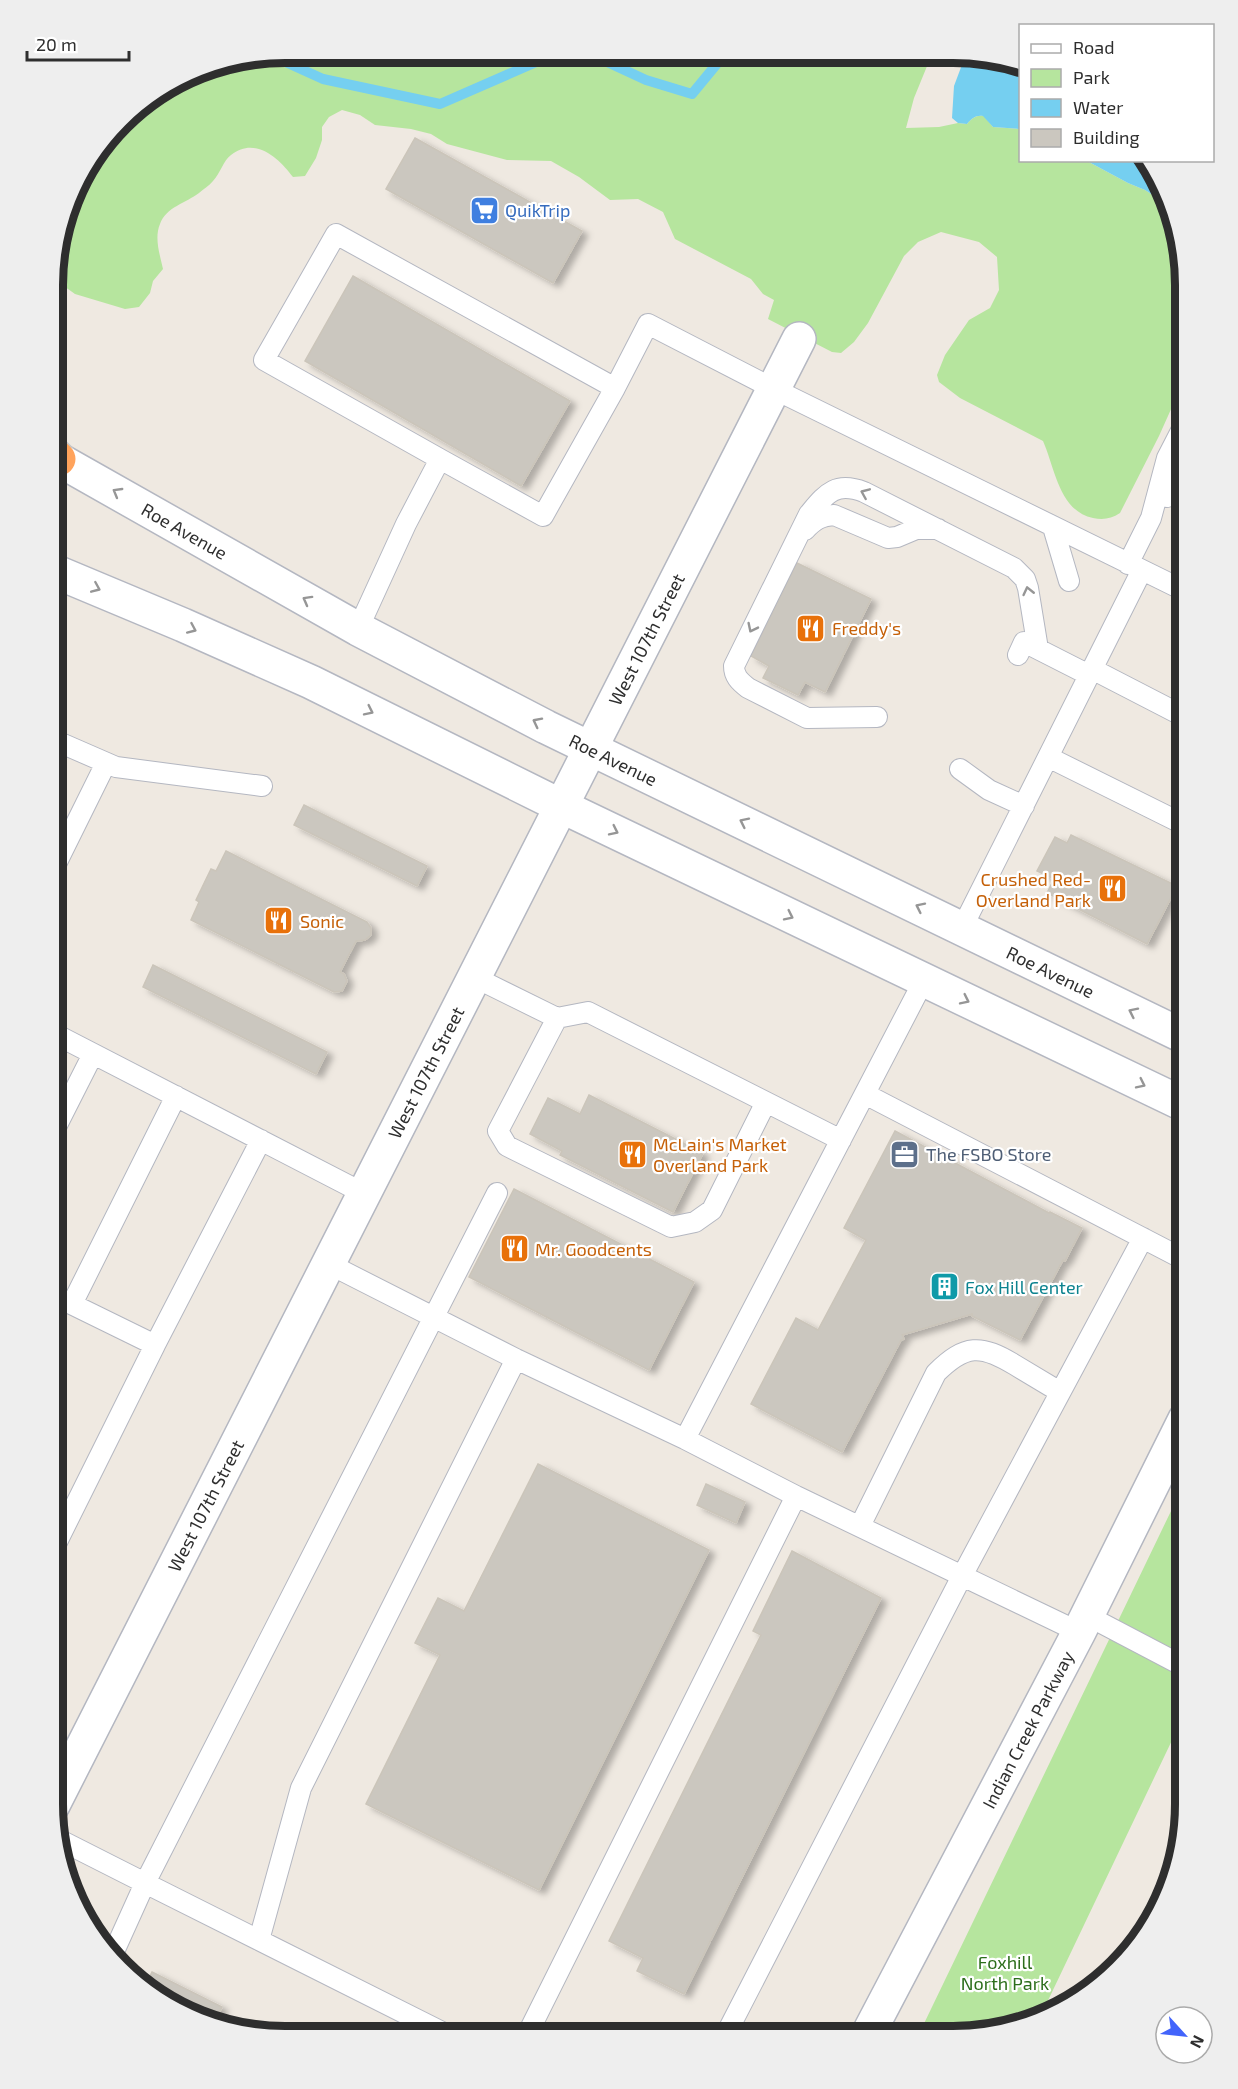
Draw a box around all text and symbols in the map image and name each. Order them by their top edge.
scale bar [27,24,129,62]
legend [1019,24,1214,162]
text: 20 m [36,33,77,55]
text: Road [1073,36,1114,58]
text: Park [1073,66,1110,88]
text: Water [1073,96,1123,118]
text: Building [1073,126,1140,148]
supermarket icon: QuikTrip [468,194,500,226]
place label: QuikTrip [505,199,570,221]
one-way arrow [113,488,123,500]
one-way arrow [860,488,871,500]
street label: Roe Avenue [138,498,231,564]
street label: West 107th Street [604,569,689,709]
one-way arrow [90,581,101,593]
one-way arrow [1022,586,1035,596]
one-way arrow [302,596,313,607]
restaurant icon: Freddy's [795,612,827,644]
place label: Freddy's [832,617,901,639]
one-way arrow [186,622,197,634]
one-way arrow [748,622,760,633]
one-way arrow [363,703,374,715]
one-way arrow [532,718,543,729]
street label: Roe Avenue [566,729,661,790]
one-way arrow [740,818,751,830]
one-way arrow [607,824,618,836]
place label: Crushed Red- Overland Park [976,868,1091,911]
restaurant icon: Crushed Red- Overland Park [1096,873,1128,905]
one-way arrow [915,903,926,915]
restaurant icon: Sonic [263,905,295,937]
one-way arrow [783,908,794,920]
place label: Sonic [300,910,344,932]
street label: Roe Avenue [1003,941,1098,1002]
one-way arrow [959,992,970,1004]
street label: West 107th Street [383,1003,469,1142]
one-way arrow [1128,1007,1139,1019]
one-way arrow [1135,1077,1146,1089]
place label: McLain's Market Overland Park [653,1133,787,1176]
restaurant icon: McLain's Market Overland Park [616,1138,648,1170]
office icon: The FSBO Store [889,1138,921,1170]
place label: The FSBO Store [926,1143,1051,1165]
restaurant icon: Mr. Goodcents [498,1233,530,1265]
place label: Mr. Goodcents [535,1238,652,1260]
building icon: Fox Hill Center [928,1271,960,1303]
place label: Fox Hill Center [965,1276,1083,1298]
street label: West 107th Street [163,1436,248,1575]
street label: Indian Creek Parkway [977,1647,1078,1812]
park label: Foxhill North Park [961,1951,1049,1994]
north arrow [1154,2005,1214,2065]
text: N [1187,2033,1209,2052]

